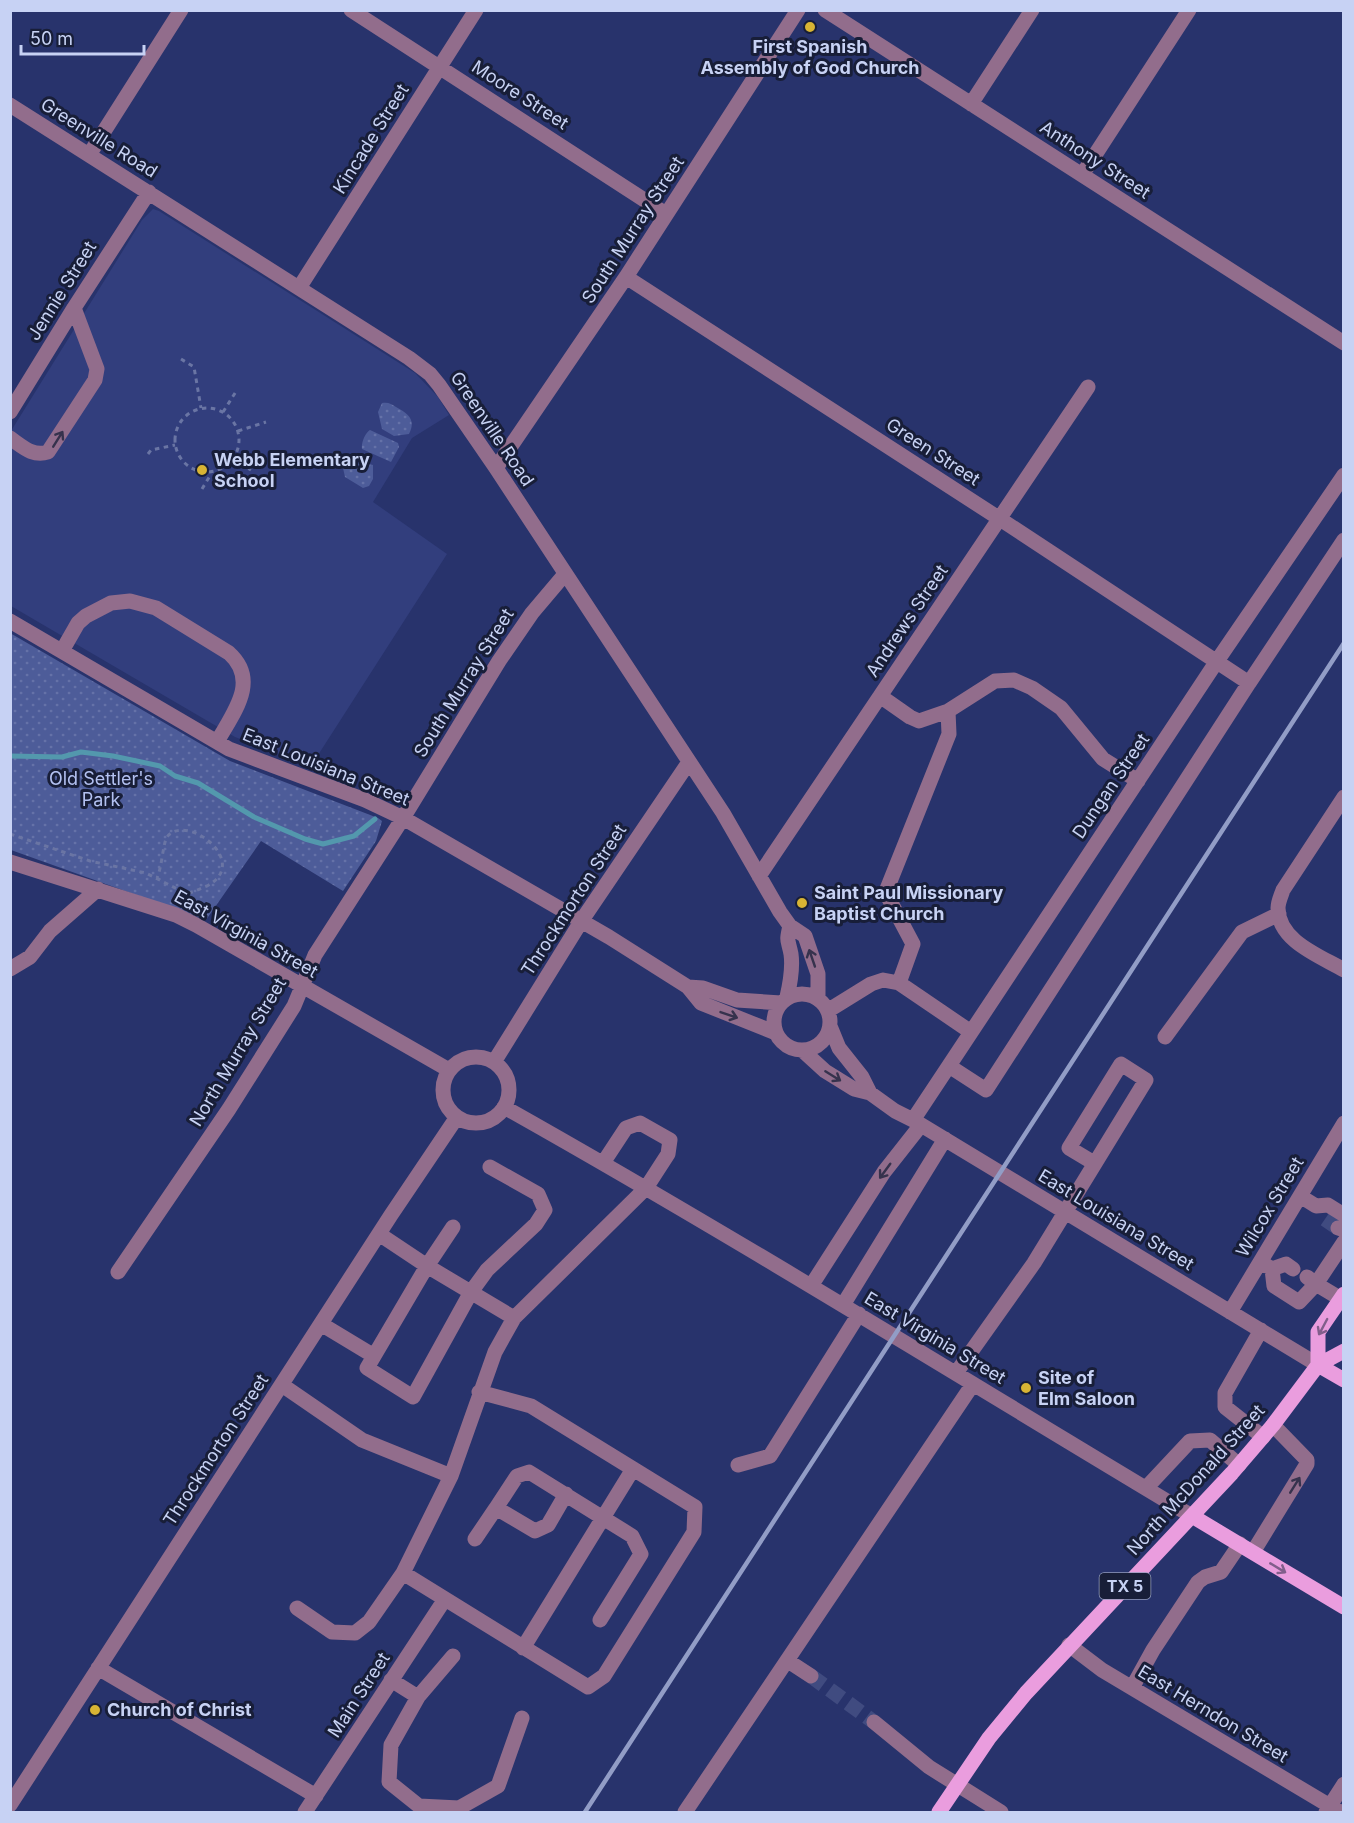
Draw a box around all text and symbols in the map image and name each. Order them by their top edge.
scale bar [21,18,144,56]
marker: First Spanish Assembly of God Church [803,20,817,34]
text: 50 m [30,28,73,49]
place label: First Spanish Assembly of God Church [700,36,920,78]
street label: Moore Street [468,56,572,134]
street label: Kincade Street [328,80,413,197]
street label: Greenville Road [37,93,161,182]
street label: Anthony Street [1036,116,1154,203]
street label: South Murray Street [577,152,688,307]
street label: Jennie Street [23,237,100,344]
street label: Greenville Road [446,368,538,490]
street label: Green Street [883,414,984,490]
one-way arrow [52,431,64,448]
place label: Webb Elementary School [214,449,370,491]
marker: Webb Elementary School [195,463,209,477]
street label: Andrews Street [861,561,952,681]
street label: South Murray Street [409,605,518,761]
street label: East Louisiana Street [240,723,413,810]
street label: Dungan Street [1068,729,1153,842]
park label: Old Settler's Park [49,768,153,810]
street label: Throckmorton Street [517,820,630,979]
place label: Saint Paul Missionary Baptist Church [814,882,1003,924]
street label: East Virginia Street [171,885,322,982]
marker: Saint Paul Missionary Baptist Church [795,896,809,910]
one-way arrow [806,949,817,968]
street label: North Murray Street [185,974,290,1130]
one-way arrow [719,1010,737,1021]
one-way arrow [824,1070,841,1082]
street label: Wilcox Street [1232,1153,1308,1260]
one-way arrow [879,1163,891,1179]
street label: East Louisiana Street [1035,1165,1198,1274]
street label: East Virginia Street [861,1287,1010,1388]
one-way arrow [1317,1318,1329,1335]
place label: Site of Elm Saloon [1038,1367,1135,1409]
street label: Throckmorton Street [159,1370,272,1529]
marker: Site of Elm Saloon [1019,1381,1033,1395]
street label: North McDonald Street [1122,1400,1269,1559]
one-way arrow [1289,1477,1301,1494]
one-way arrow [1269,1562,1286,1574]
road number: TX 5 [1100,1573,1150,1599]
street label: Main Street [323,1648,394,1741]
street label: East Herndon Street [1134,1660,1292,1767]
place label: Church of Christ [107,1699,252,1720]
marker: Church of Christ [88,1703,102,1717]

